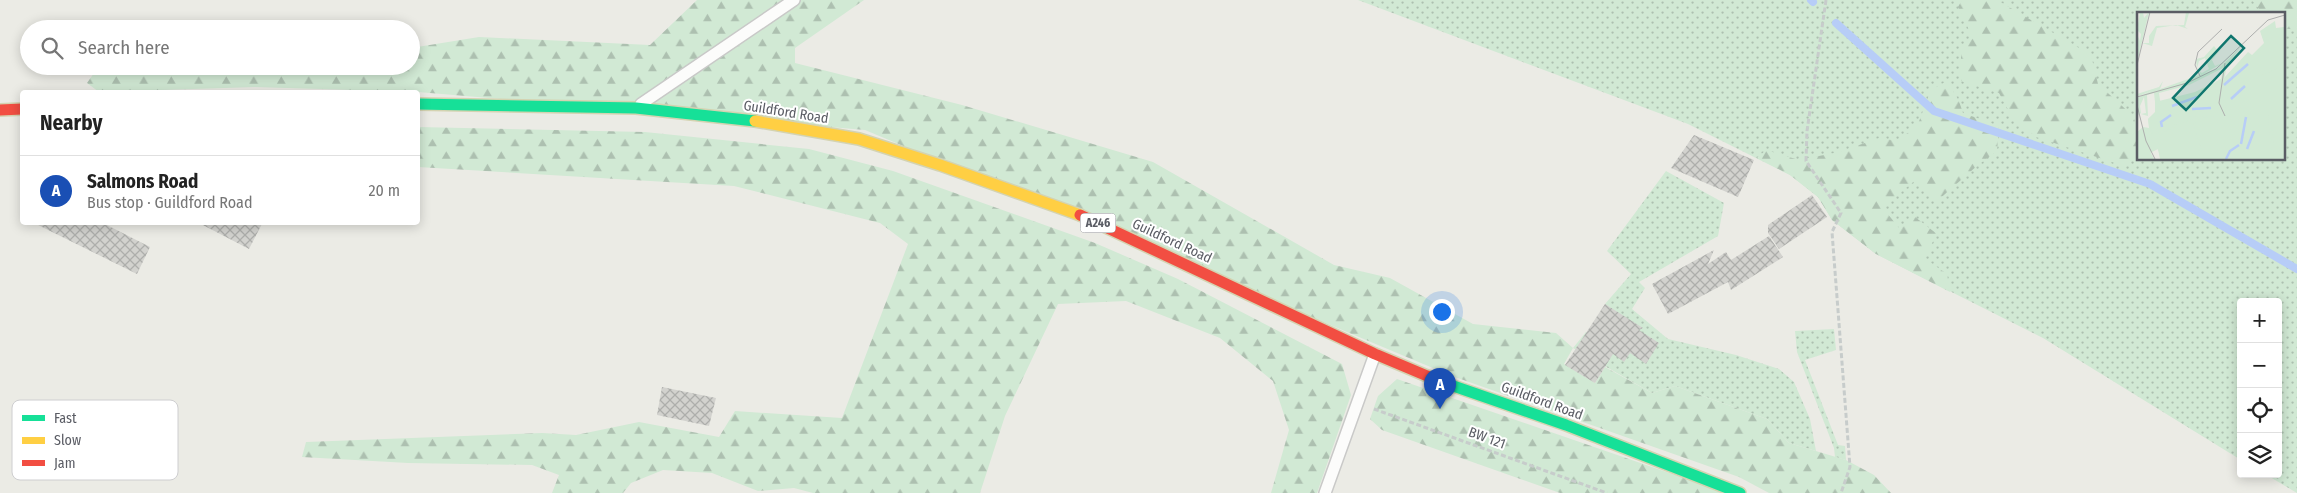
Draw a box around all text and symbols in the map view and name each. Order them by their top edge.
inset map [2137,12,2284,160]
search box [20,20,420,75]
icon: search [38,34,66,62]
text: Search here [78,36,170,59]
street label: Guildford Road [742,97,830,127]
text: Nearby [40,110,102,136]
text: Salmons Road [87,170,198,193]
text: A [52,181,60,200]
text: 20 m [369,181,400,200]
text: Bus stop · Guildford Road [87,193,252,212]
road number: A246 [1080,214,1116,232]
street label: Guildford Road [1130,215,1214,267]
map controls [2237,298,2282,478]
button: + [2237,298,2282,343]
your location [1429,299,1455,325]
button: − [2237,343,2282,388]
pin: A [1424,368,1456,409]
street label: Guildford Road [1499,378,1585,424]
button: locate [2237,388,2282,433]
legend [12,400,178,480]
text: Fast [54,410,77,427]
street label: BW 121 [1466,423,1508,453]
text: Slow [54,432,81,449]
button: layers [2237,433,2282,478]
text: Jam [54,455,75,472]

